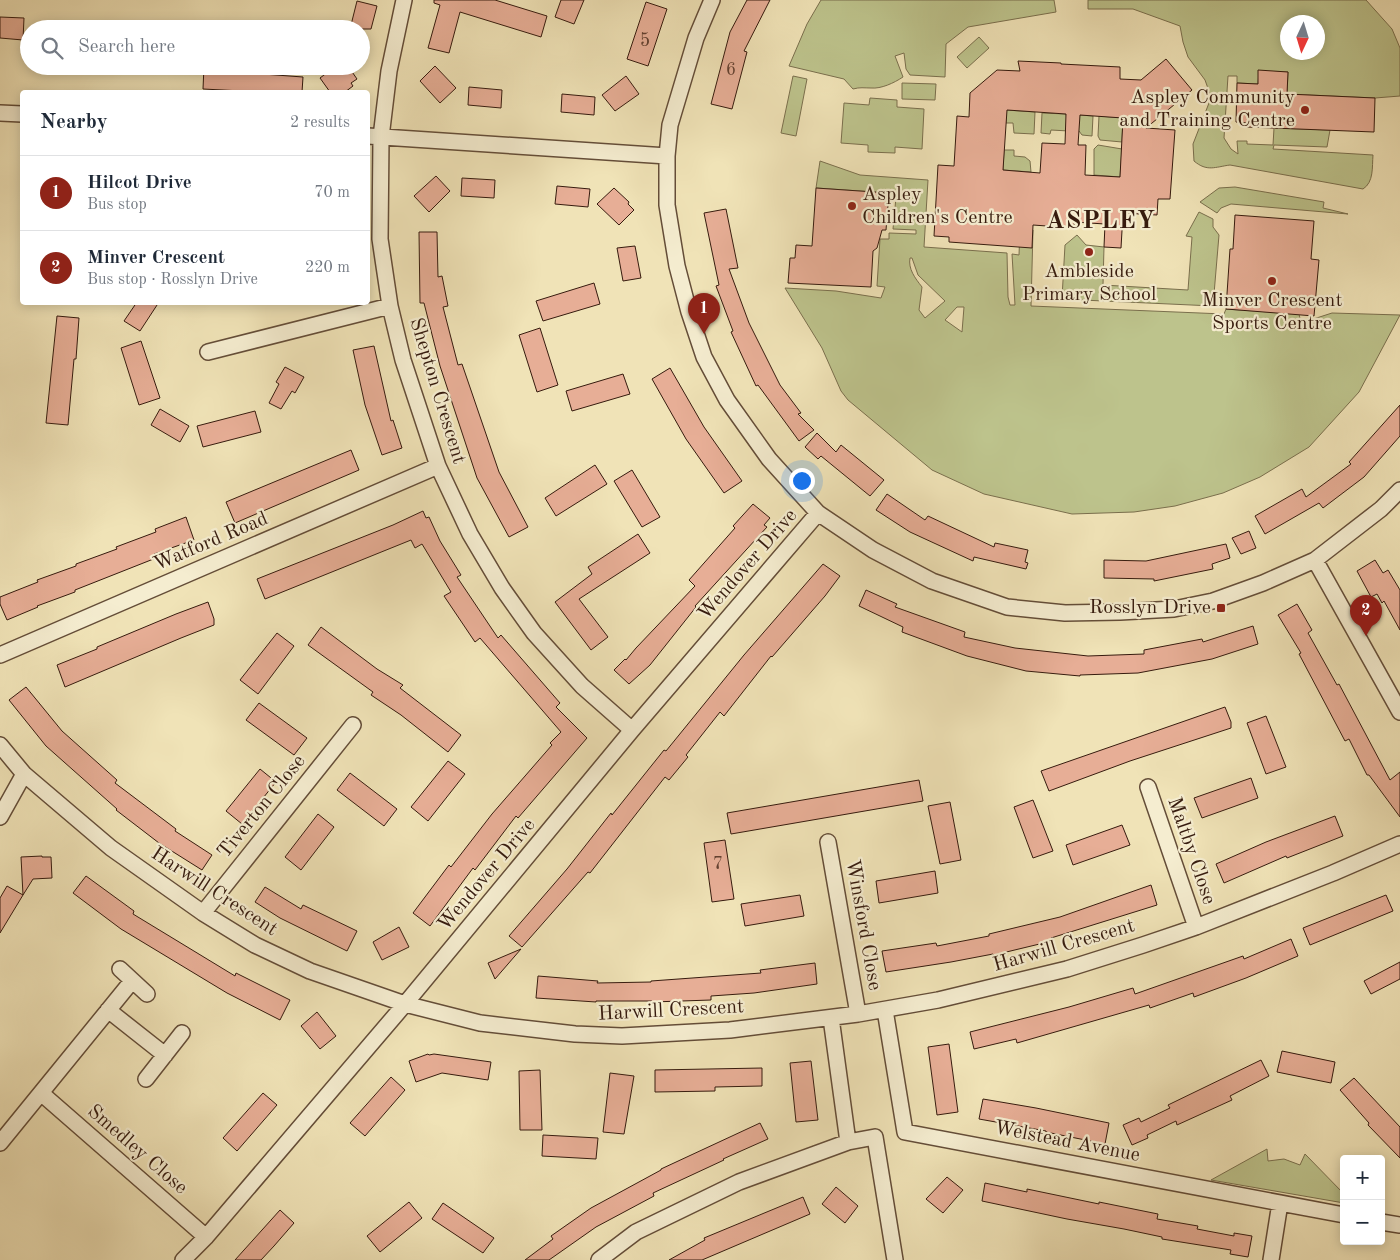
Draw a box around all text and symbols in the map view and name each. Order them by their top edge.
north arrow [1280,15,1325,60]
search box [20,20,370,75]
house number: 5 [640,32,650,50]
icon: search [38,34,66,62]
text: Search here [78,38,175,57]
house number: 6 [726,61,736,79]
place label: Aspley Community and Training Centre [1119,88,1295,131]
marker: Aspley Community and Training Centre [1299,104,1311,116]
text: Nearby [40,112,108,133]
text: 2 results [290,115,350,131]
text: Hilcot Drive [87,174,192,193]
text: 1 [51,185,61,201]
text: 70 m [314,185,350,201]
place label: Aspley Children's Centre [862,185,1013,228]
text: Bus stop [87,197,147,213]
marker: Aspley Children's Centre [846,200,858,212]
district label: ASPLEY [1046,209,1156,234]
marker: Ambleside Primary School [1083,246,1095,258]
text: Minver Crescent [87,249,225,268]
text: 2 [51,260,61,276]
text: 220 m [305,260,350,276]
place label: Ambleside Primary School [1022,262,1156,305]
text: Bus stop · Rosslyn Drive [87,272,258,288]
marker: Minver Crescent Sports Centre [1266,275,1278,287]
place label: Minver Crescent Sports Centre [1202,291,1342,334]
pin: 1 [688,293,720,334]
street label: Shepton Crescent [405,316,469,466]
your location [789,468,815,494]
street label: Wendover Drive [695,506,801,624]
street label: Watford Road [151,509,271,575]
pin: 2 [1350,595,1382,636]
place label: Rosslyn Drive [1089,598,1211,618]
marker: Rosslyn Drive [1215,602,1227,614]
street label: Tiverton Close [214,751,310,863]
street label: Maltby Close [1163,795,1219,907]
street label: Wendover Drive [434,815,540,935]
street label: Harwill Crescent [147,844,281,940]
house number: 7 [713,855,723,873]
street label: Winsford Close [842,858,884,992]
street label: Harwill Crescent [991,916,1137,976]
street label: Harwill Crescent [597,997,745,1025]
street label: Smedley Close [83,1101,191,1199]
street label: Welstead Avenue [992,1118,1142,1166]
map controls [1340,1155,1385,1245]
button: + [1340,1155,1385,1200]
button: − [1340,1200,1385,1245]

